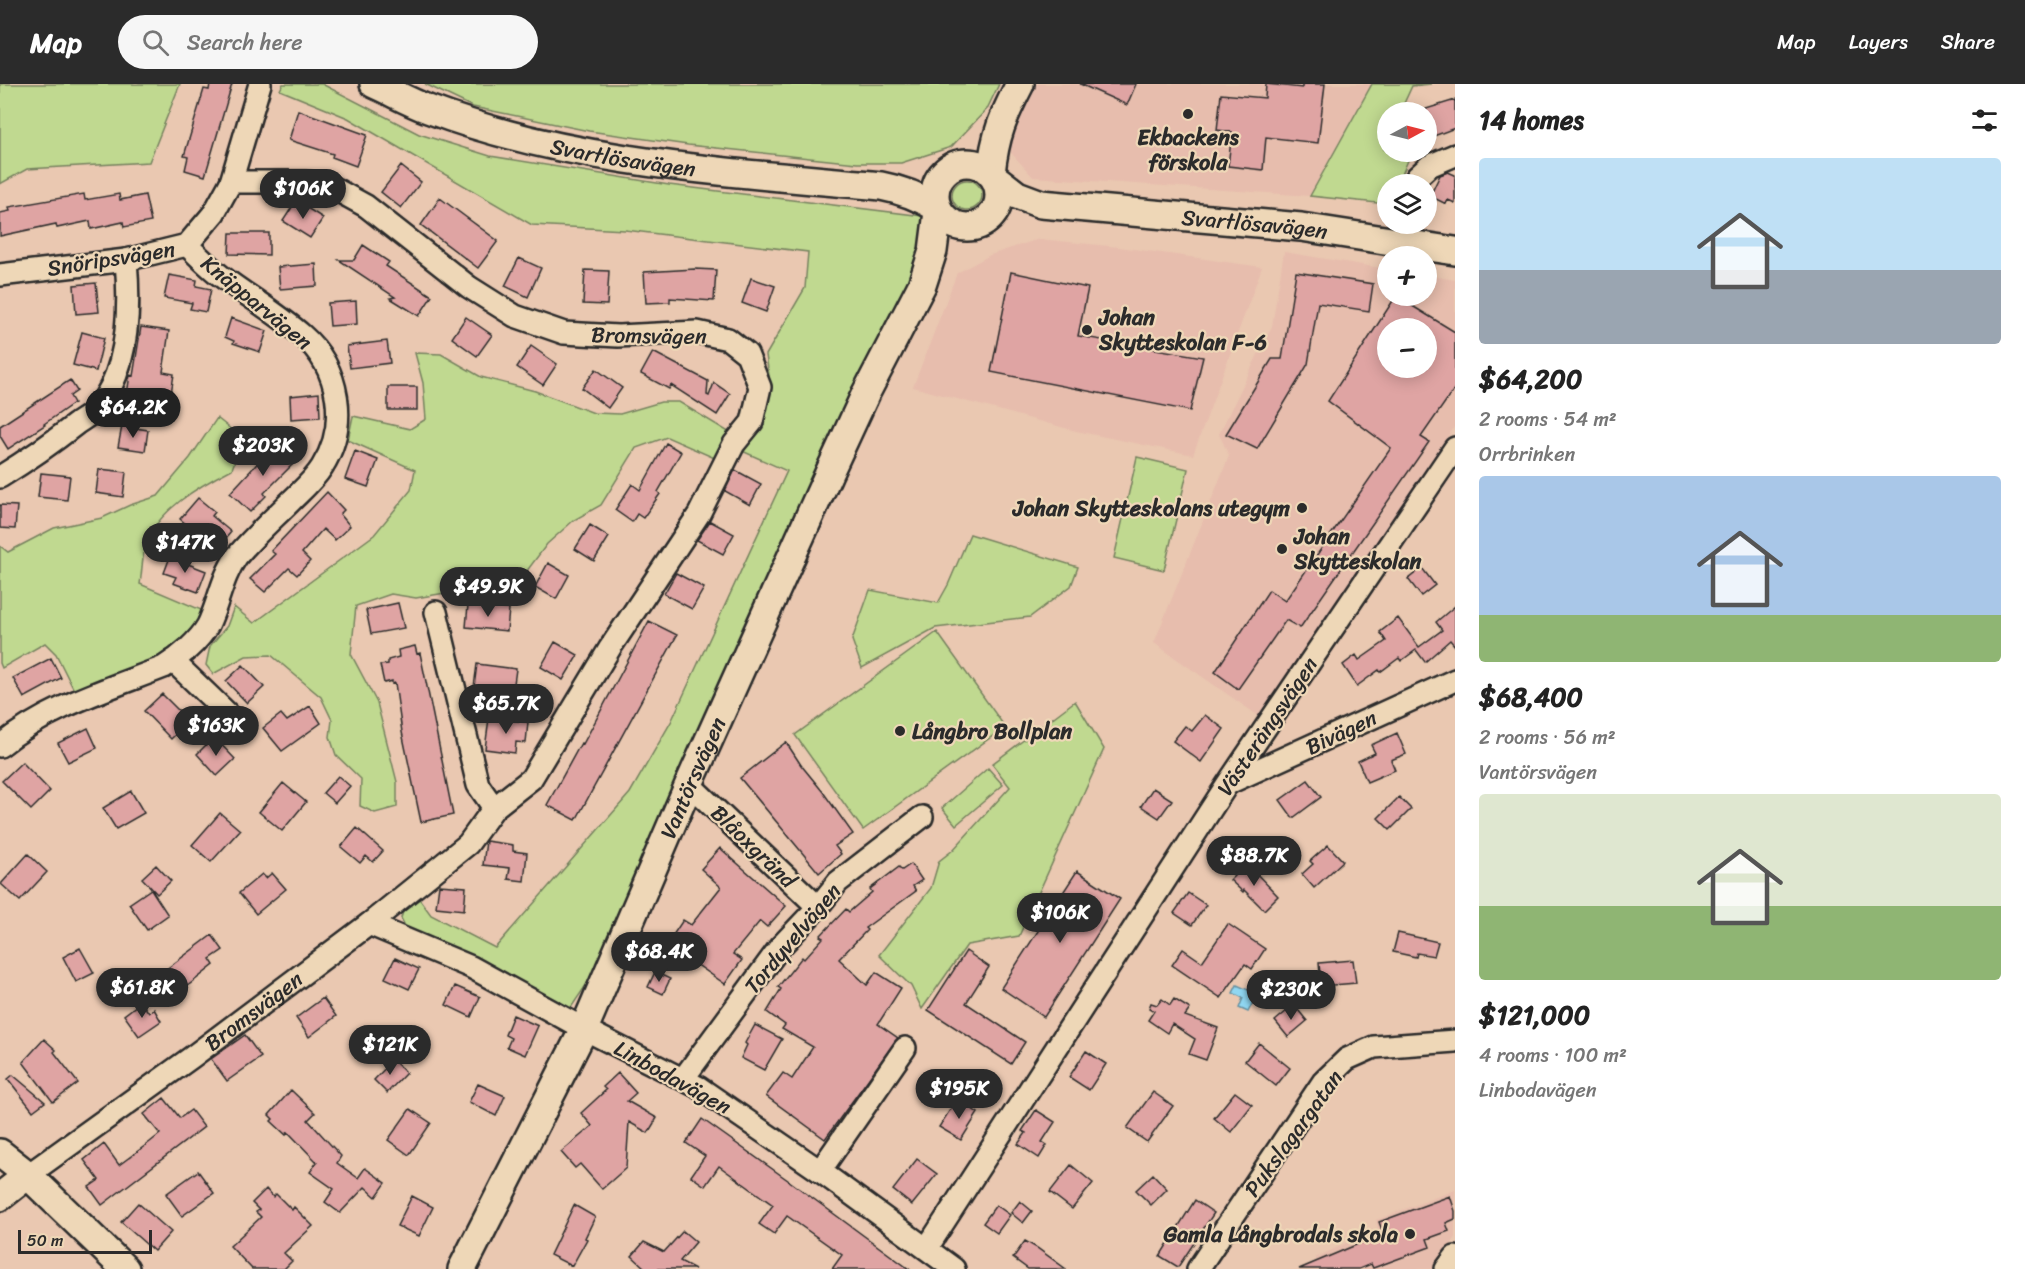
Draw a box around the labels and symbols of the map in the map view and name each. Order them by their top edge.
north arrow [1377,102,1437,162]
marker: Ekbackens förskola [1181,107,1195,121]
place label: Ekbackens förskola [1137,118,1240,182]
street label: Svartlösavägen [547,126,698,188]
pin: $106K [261,169,345,220]
street label: Svartlösavägen [1180,198,1331,251]
street label: Snöripsvägen [44,229,178,288]
street label: Knäpparvägen [192,245,322,360]
place label: Johan Skytteskolan F-6 [1097,298,1267,362]
street label: Bromsvägen [591,315,707,356]
marker: Johan Skytteskolan F-6 [1080,323,1094,337]
pin: $64.2K [84,388,182,439]
pin: $203K [221,426,305,477]
place label: Johan Skytteskolans utegym [1011,489,1290,528]
marker: Johan Skytteskolans utegym [1295,501,1309,515]
place label: Johan Skytteskolan [1292,517,1422,581]
pin: $147K [143,523,227,574]
marker: Johan Skytteskolan [1275,542,1289,556]
pin: $49.9K [439,567,537,618]
street label: Västerängsvägen [1206,648,1329,804]
pin: $65.7K [457,684,555,735]
street label: Bivägen [1299,699,1384,766]
pin: $163K [174,706,258,757]
street label: Vantörsvägen [649,710,737,845]
place label: Långbro Bollplan [912,712,1072,751]
marker: Långbro Bollplan [893,724,907,738]
street label: Blåoxgränd [701,795,807,899]
pin: $88.7K [1205,836,1303,887]
street label: Tordyvelvägen [734,874,851,1003]
pin: $106K [1018,893,1102,944]
pin: $68.4K [610,932,708,983]
street label: Bromsvägen [196,961,312,1062]
pin: $61.8K [93,968,191,1019]
pin: $230K [1249,970,1333,1021]
pin: $121K [348,1025,432,1076]
street label: Linbodavägen [607,1029,739,1126]
street label: Pukslagargatan [1234,1061,1353,1205]
pin: $195K [917,1069,1001,1120]
place label: Gamla Långbrodals skola [1162,1215,1398,1254]
scale bar [18,1227,152,1254]
marker: Gamla Långbrodals skola [1403,1227,1417,1241]

